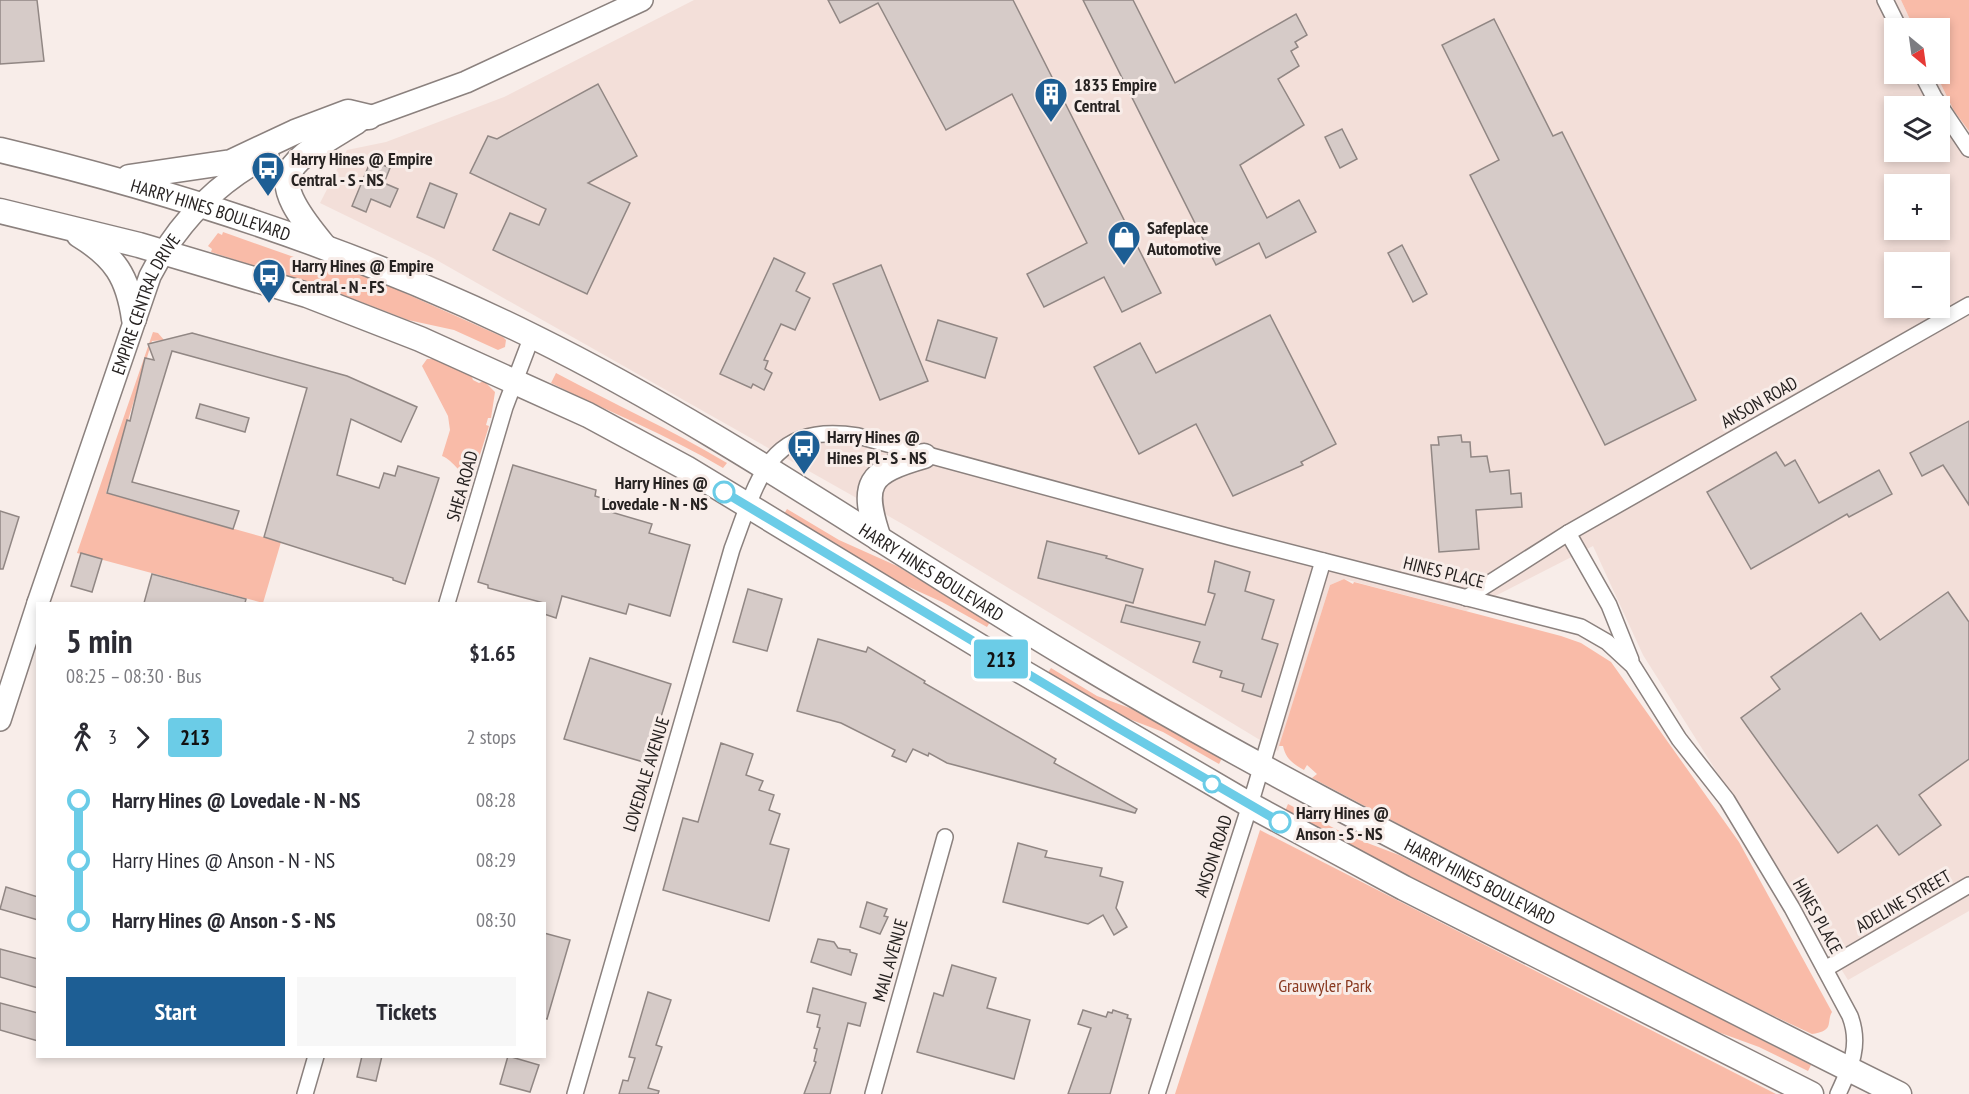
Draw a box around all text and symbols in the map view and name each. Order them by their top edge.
north arrow [1884,18,1950,84]
map controls [1884,18,1950,318]
place label: 1835 Empire Central [1074,73,1157,117]
building icon: 1835 Empire Central [1033,76,1069,123]
button: layers [1884,96,1950,162]
place label: Harry Hines @ Empire Central - S - NS [291,147,433,191]
bus stop icon: Harry Hines @ Empire Central - S - NS [250,150,286,197]
street label: HARRY HINES BOULEVARD [128,173,294,246]
button: + [1884,174,1950,240]
place label: Safeplace Automotive [1146,216,1222,260]
shop icon: Safeplace Automotive [1106,219,1142,266]
street label: EMPIRE CENTRAL DRIVE [106,229,185,377]
button: − [1884,252,1950,318]
place label: Harry Hines @ Empire Central - N - FS [292,254,434,298]
bus stop icon: Harry Hines @ Empire Central - N - FS [251,257,287,304]
street label: ANSON ROAD [1716,371,1802,433]
place label: Harry Hines @ Hines Pl - S - NS [827,425,927,469]
bus stop icon: Harry Hines @ Hines Pl - S - NS [786,428,822,475]
street label: SHEA ROAD [441,448,483,524]
place label: Harry Hines @ Lovedale - N - NS [602,471,708,515]
marker: Harry Hines @ Lovedale - N - NS [713,481,735,503]
street label: HARRY HINES BOULEVARD [855,518,1008,626]
street label: HINES PLACE [1401,551,1487,593]
text: 5 min [66,619,133,662]
text: $1.65 [469,639,516,667]
line badge: 213 [966,640,1036,678]
text: 213 [986,646,1016,673]
text: 08:25 – 08:30 · Bus [66,663,201,689]
street label: LOVEDALE AVENUE [618,714,674,834]
icon: walk [66,721,99,754]
icon: forward [126,721,159,754]
text: 3 [108,724,117,750]
text: 213 [180,724,210,751]
text: 2 stops [467,724,516,750]
unlabelled marker [1203,775,1221,793]
text: Harry Hines @ Lovedale - N - NS [112,786,360,814]
text: 08:28 [476,787,516,813]
place label: Harry Hines @ Anson - S - NS [1295,801,1389,845]
marker: Harry Hines @ Anson - S - NS [1269,811,1291,833]
street label: ANSON ROAD [1189,812,1237,900]
street label: HARRY HINES BOULEVARD [1401,833,1559,930]
text: Harry Hines @ Anson - N - NS [112,846,335,874]
text: 08:29 [476,847,516,873]
street label: ADELINE STREET [1851,864,1955,938]
street label: HINES PLACE [1788,874,1848,958]
text: Harry Hines @ Anson - S - NS [112,906,336,934]
text: 08:30 [476,907,516,933]
street label: MAIL AVENUE [867,916,913,1004]
park label: Grauwyler Park [1278,974,1372,997]
button: Start [66,977,285,1046]
button: Tickets [297,977,516,1046]

